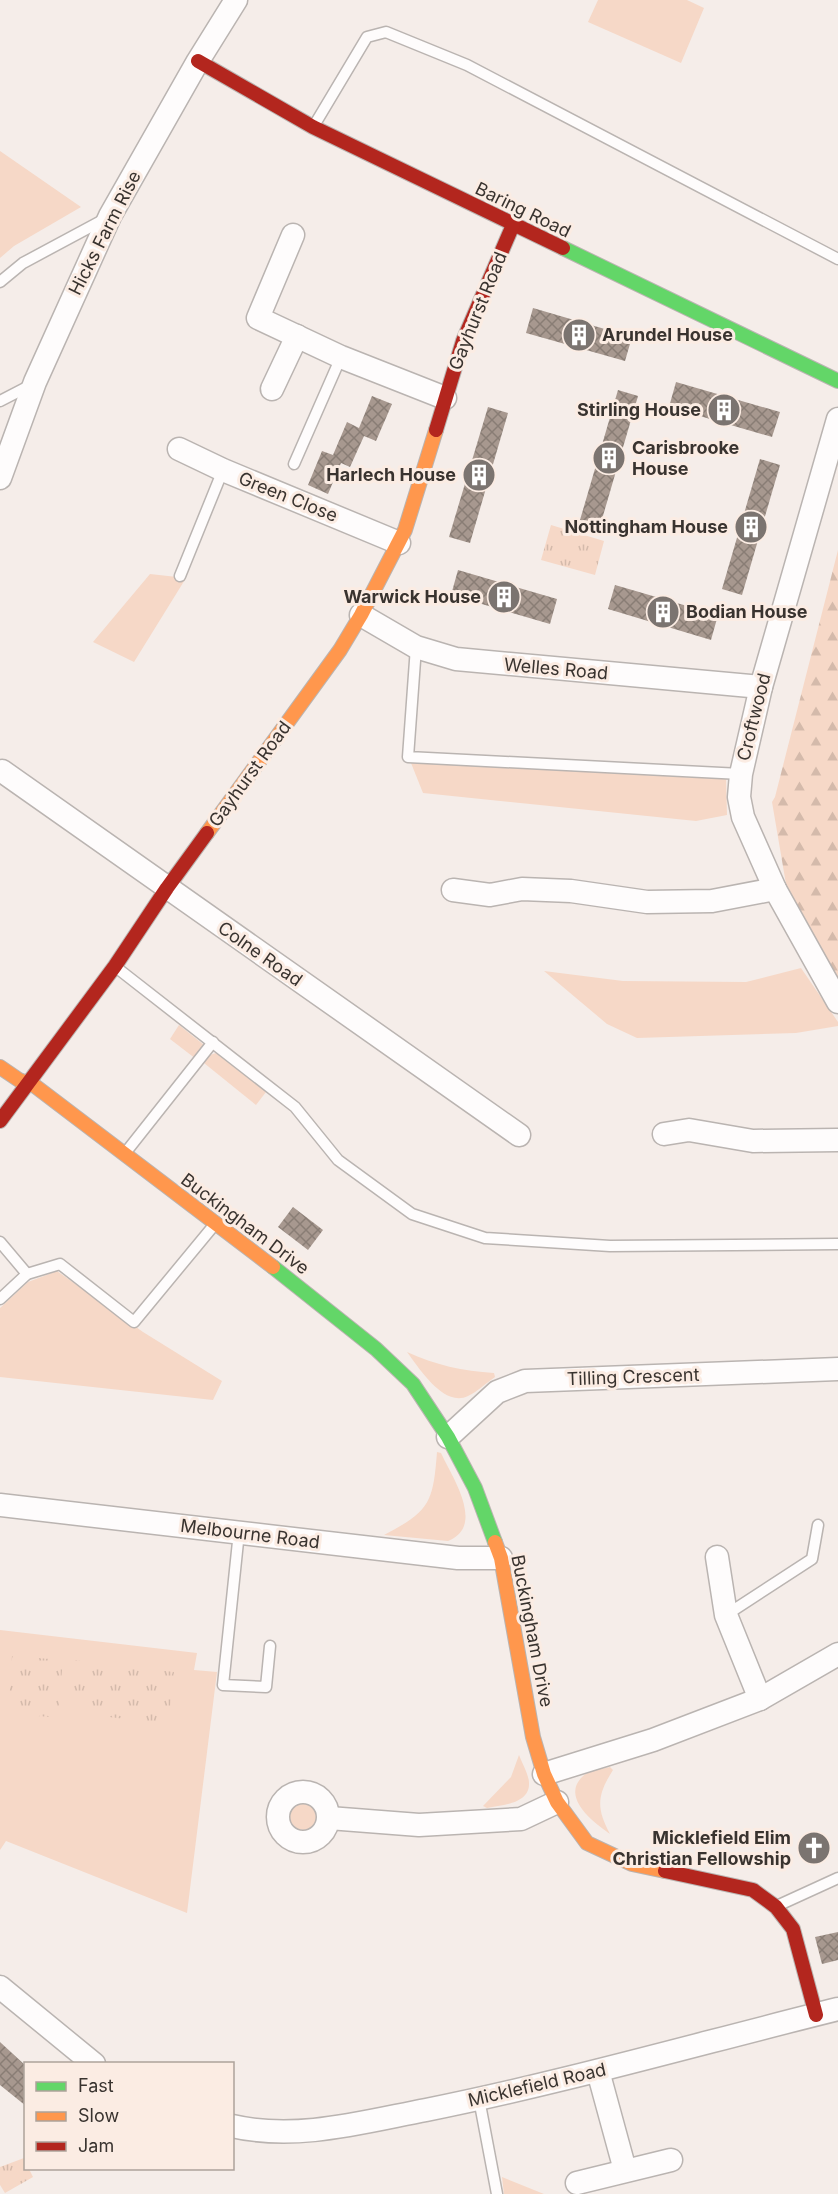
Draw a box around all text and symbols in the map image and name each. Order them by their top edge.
street label: Hicks Farm Rise [64,167,145,298]
street label: Baring Road [472,177,574,242]
street label: Gayhurst Road [444,249,511,373]
building icon: Arundel House [561,317,597,353]
place label: Arundel House [602,324,733,345]
building icon: Stirling House [706,392,742,428]
place label: Stirling House [577,399,701,420]
place label: Carisbrooke House [632,437,740,479]
building icon: Carisbrooke House [591,440,627,476]
building icon: Harlech House [461,457,497,493]
place label: Harlech House [326,464,456,485]
street label: Green Close [236,467,341,526]
building icon: Nottingham House [733,509,769,545]
place label: Nottingham House [564,516,728,537]
building icon: Warwick House [486,579,522,615]
place label: Warwick House [343,586,481,607]
building icon: Bodian House [645,594,681,630]
place label: Bodian House [686,601,808,622]
street label: Welles Road [503,653,609,684]
street label: Croftwood [732,671,775,763]
street label: Gayhurst Road [204,717,295,831]
street label: Colne Road [214,917,306,990]
street label: Buckingham Drive [177,1169,313,1279]
street label: Tilling Crescent [566,1364,700,1389]
street label: Melbourne Road [179,1515,321,1552]
street label: Buckingham Drive [507,1553,558,1709]
place label: Micklefield Elim Christian Fellowship [613,1827,791,1869]
church icon: Micklefield Elim Christian Fellowship [796,1830,832,1866]
street label: Micklefield Road [466,2058,608,2111]
legend [24,2062,234,2170]
text: Fast [78,2075,114,2096]
text: Slow [78,2105,119,2126]
text: Jam [78,2135,114,2156]

